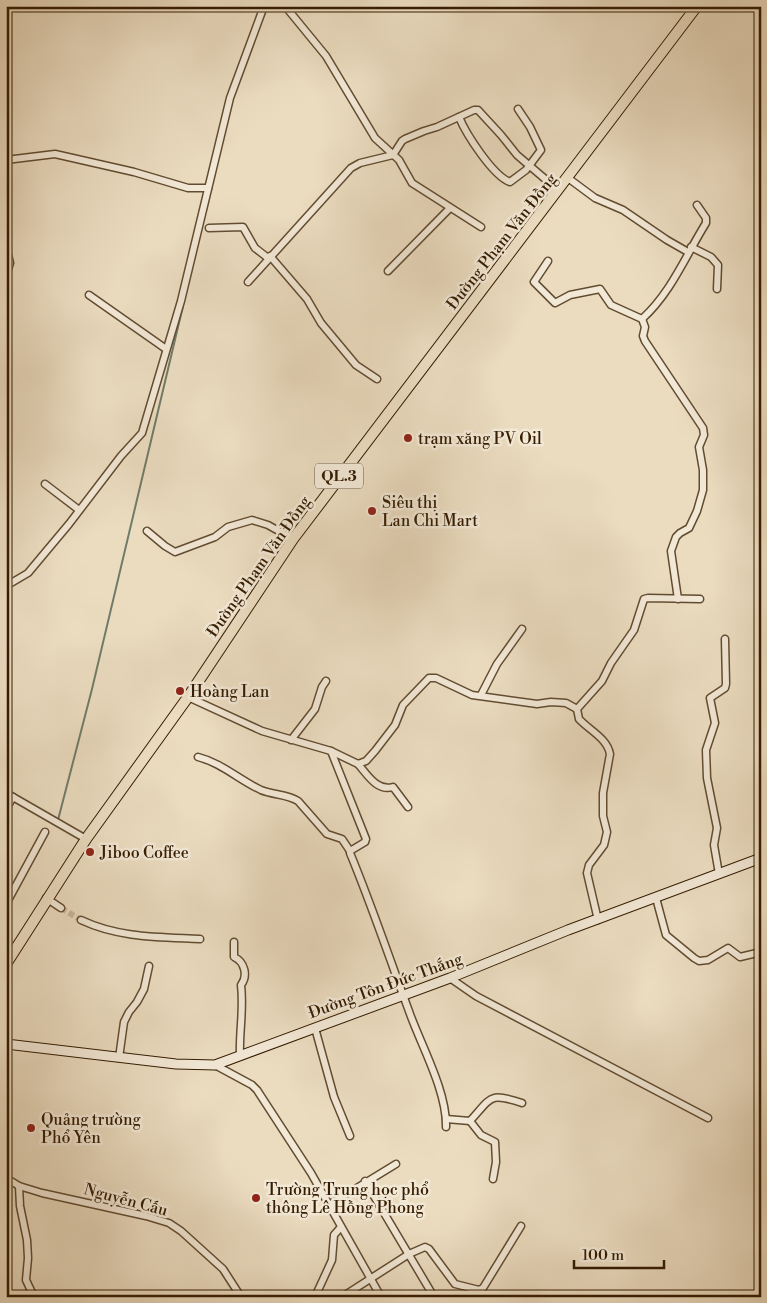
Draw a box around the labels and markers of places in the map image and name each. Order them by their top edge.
place label: trạm xăng PV Oil [418,429,542,449]
marker: trạm xăng PV Oil [402,432,414,444]
place label: Siêu thị Lan Chi Mart [382,493,478,531]
marker: Siêu thị Lan Chi Mart [366,505,378,517]
place label: Hoàng Lan [190,682,270,702]
marker: Hoàng Lan [174,685,186,697]
place label: Jiboo Coffee [99,843,189,863]
marker: Jiboo Coffee [84,846,96,858]
place label: Quảng trường Phổ Yên [41,1110,142,1148]
marker: Quảng trường Phổ Yên [25,1122,37,1134]
place label: Trường Trung học phổ thông Lê Hồng Phong [266,1180,429,1218]
marker: Trường Trung học phổ thông Lê Hồng Phong [250,1192,262,1204]

